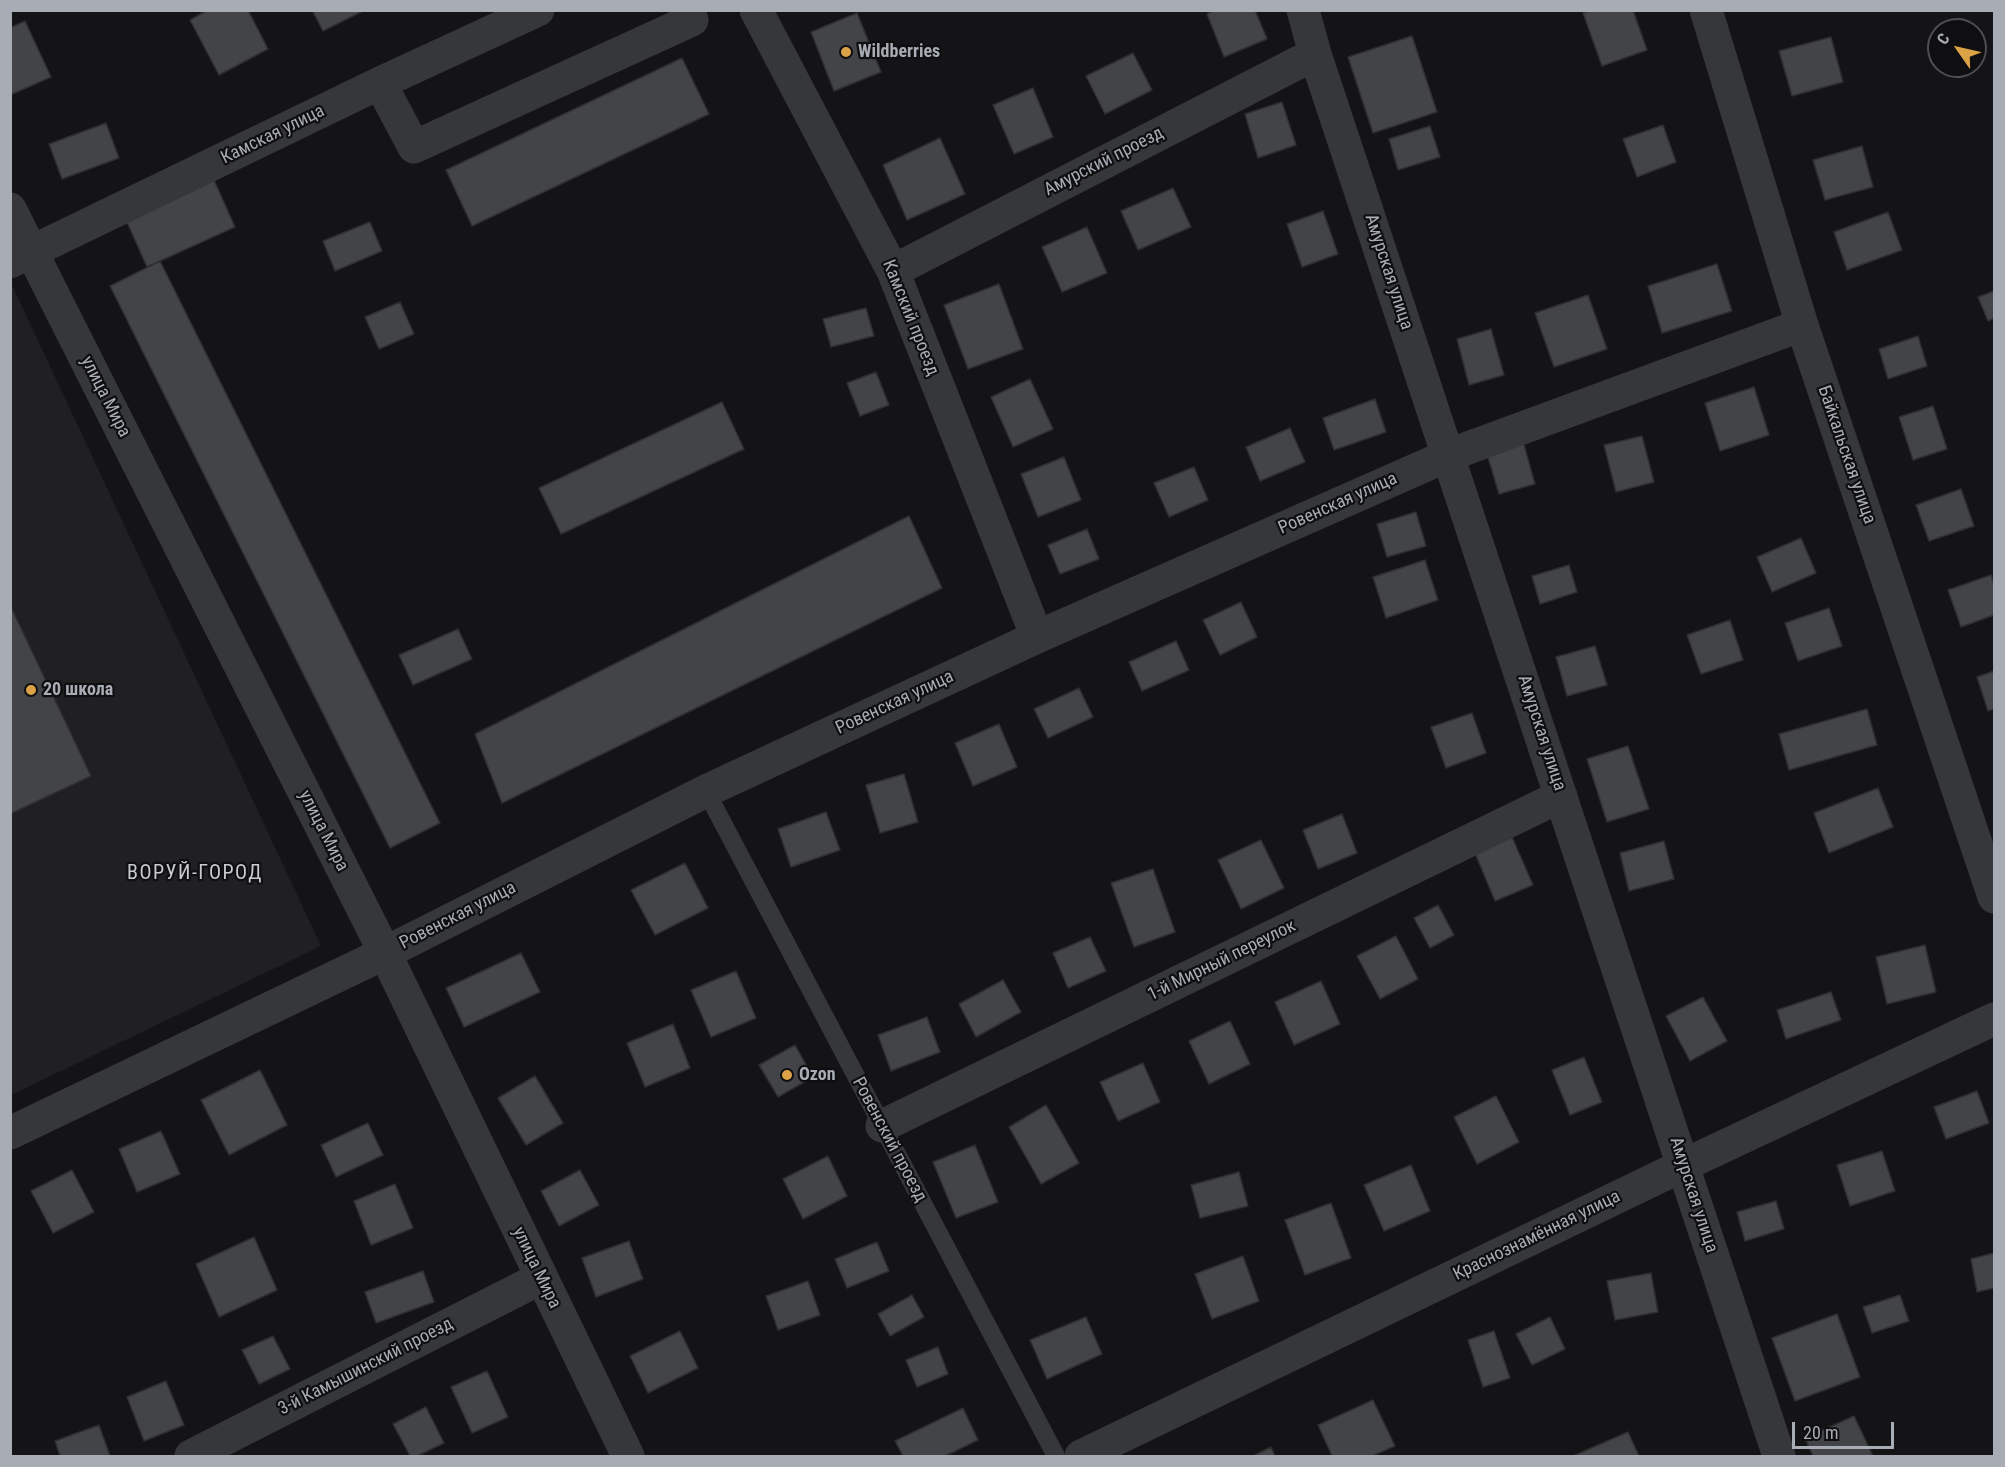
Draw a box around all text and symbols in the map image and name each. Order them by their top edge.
north arrow [1927,18,1987,78]
text: С [1933,30,1954,48]
place label: Wildberries [858,41,940,63]
marker: Wildberries [839,45,853,59]
street label: Камская улица [218,101,328,169]
street label: Амурский проезд [1041,123,1167,201]
street label: Амурская улица [1359,211,1417,333]
street label: Камский проезд [877,257,943,379]
street label: улица Мира [75,353,135,441]
street label: Байкальская улица [1812,383,1880,527]
street label: Ровенская улица [1275,468,1401,540]
street label: Ровенская улица [833,666,957,740]
street label: Амурская улица [1512,672,1570,794]
place label: 20 школа [43,679,113,701]
marker: 20 школа [24,683,38,697]
street label: улица Мира [293,787,353,875]
district label: ВОРУЙ-ГОРОД [127,862,263,886]
street label: Ровенская улица [396,877,520,955]
street label: 1-й Мирный переулок [1145,916,1299,1006]
place label: Ozon [799,1064,836,1086]
marker: Ozon [780,1068,794,1082]
street label: Ровенский проезд [847,1074,931,1206]
street label: Амурская улица [1664,1134,1722,1256]
street label: Краснознамённая улица [1450,1186,1624,1286]
street label: улица Мира [507,1224,565,1312]
street label: 3-й Камышинский проезд [275,1314,457,1420]
scale bar [1795,1410,1897,1448]
text: 20 m [1803,1422,1838,1443]

